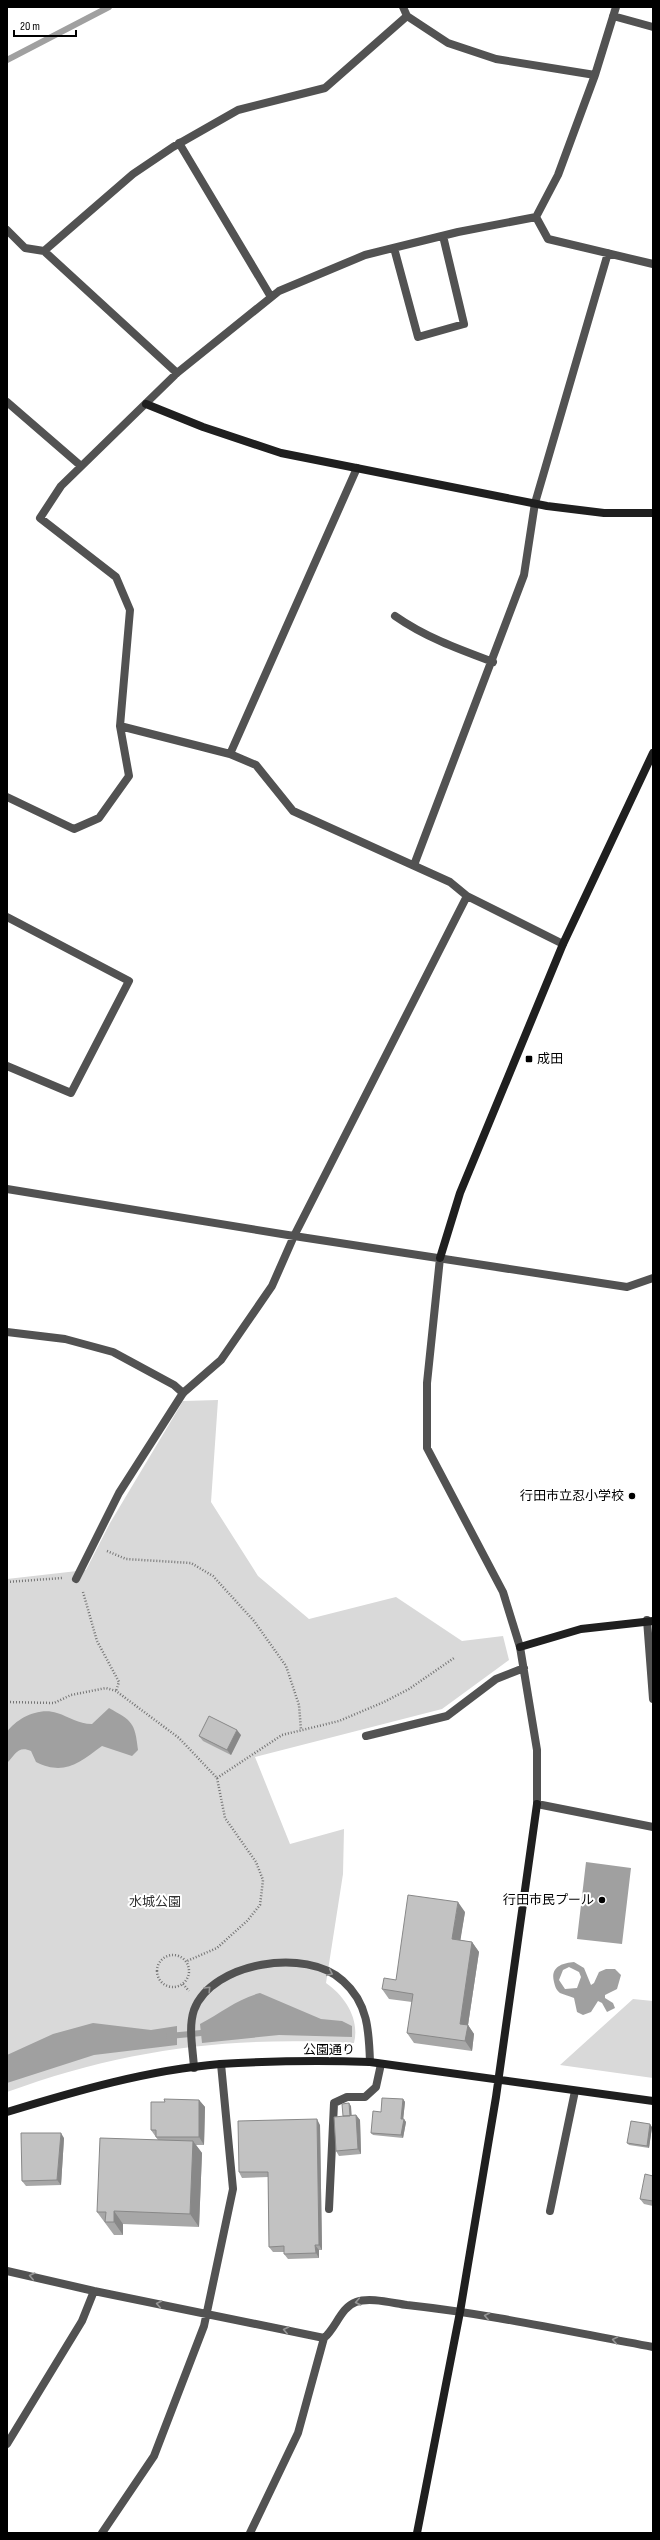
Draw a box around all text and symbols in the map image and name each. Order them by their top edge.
scale bar [14,12,76,38]
text: 20 m [20,19,40,34]
place label: 成田 [537,1051,563,1067]
marker: 成田 [524,1054,534,1064]
place label: 行田市立忍小学校 [520,1488,624,1504]
marker: 行田市立忍小学校 [627,1491,637,1501]
place label: 行田市民プール [503,1892,594,1908]
park label: 水城公園 [129,1894,181,1910]
marker: 行田市民プール [597,1895,607,1905]
one-way arrow [326,1968,333,1976]
one-way arrow [203,1986,211,1994]
street label: 公園通り [303,2042,355,2058]
one-way arrow [29,2273,35,2281]
one-way arrow [355,2298,362,2306]
one-way arrow [156,2300,162,2309]
one-way arrow [484,2313,490,2321]
one-way arrow [283,2327,289,2335]
one-way arrow [612,2337,618,2345]

